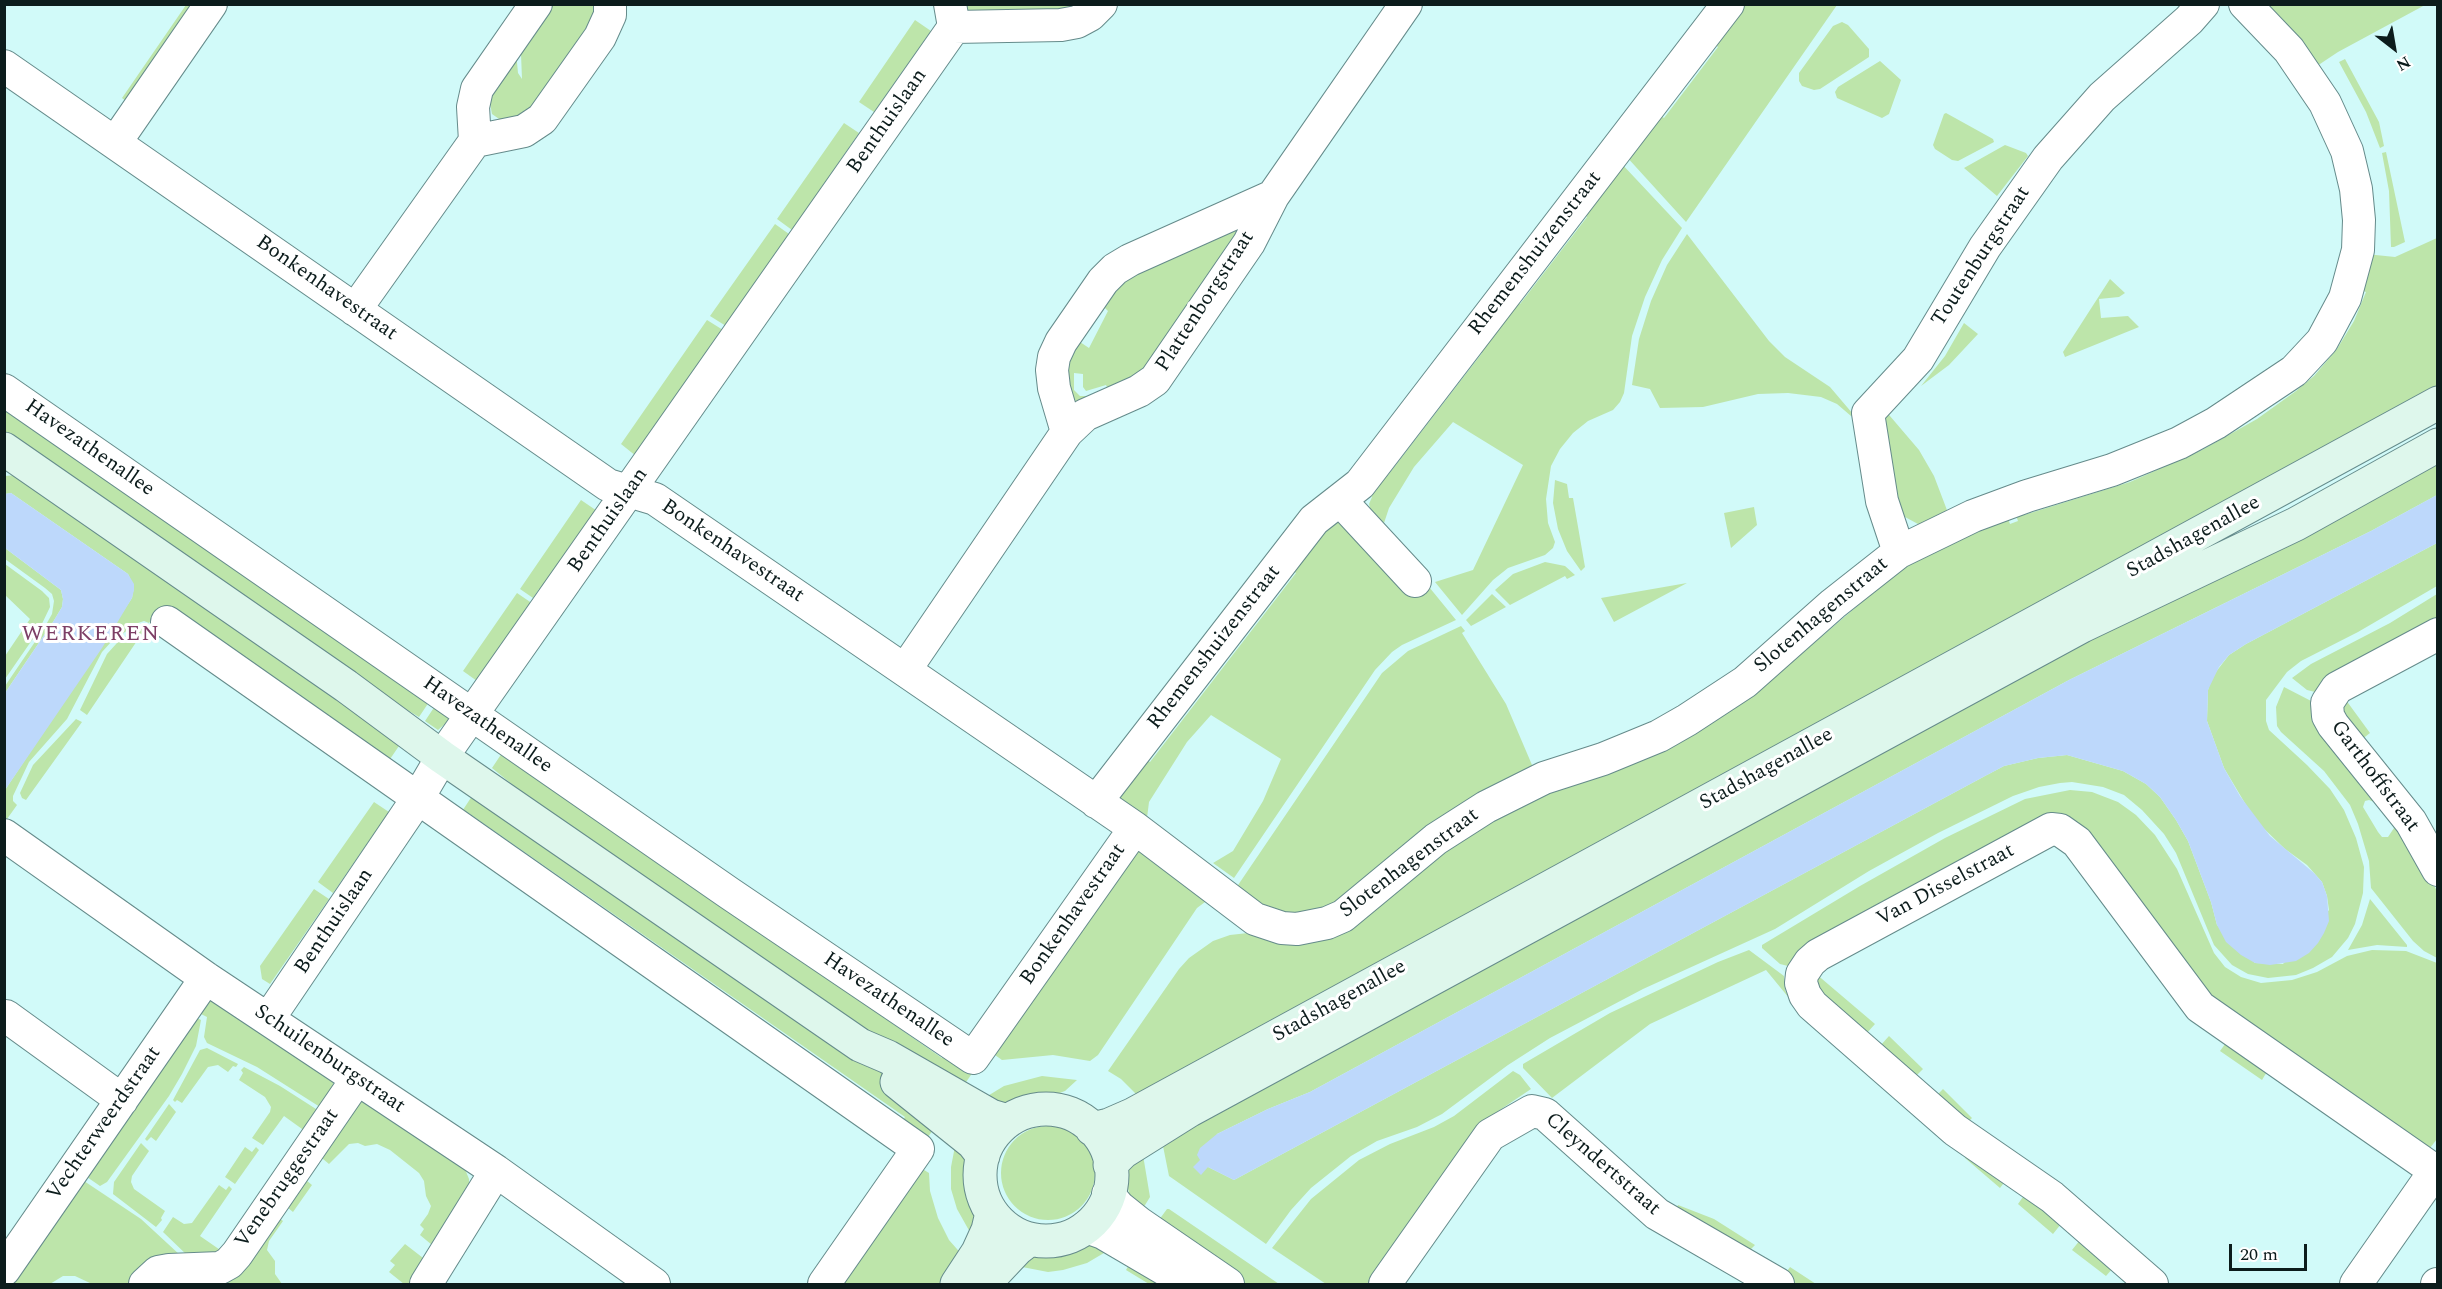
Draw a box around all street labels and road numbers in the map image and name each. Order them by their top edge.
street label: Benthuislaan [843,65,933,179]
street label: Rhemenshuizenstraat [1464,167,1608,341]
street label: Toutenburgstraat [1927,182,2037,332]
street label: Plattenborgstraat [1151,227,1261,377]
street label: Bonkenhavestraat [250,231,402,347]
street label: Havezathenallee [19,395,159,503]
street label: Benthuislaan [564,464,654,578]
street label: Stadshagenallee [2123,491,2265,585]
street label: Bonkenhavestraat [656,495,808,609]
street label: Slotenhagenstraat [1750,553,1894,679]
street label: Rhemenshuizenstraat [1143,561,1287,735]
street label: Havezathenallee [417,672,557,780]
street label: Garthoffstraat [2324,716,2424,838]
street label: Stadshagenallee [1696,723,1838,817]
street label: Slotenhagenstraat [1336,804,1484,924]
street label: Bonkenhavestraat [1016,839,1132,991]
street label: Van Disselstraat [1873,839,2019,933]
street label: Benthuislaan [290,864,380,980]
street label: Havezathenallee [818,948,958,1054]
street label: Stadshagenallee [1269,955,1411,1049]
street label: Schuilenburgstraat [249,1000,409,1120]
street label: Vechterweerdstraat [42,1042,168,1206]
street label: Venebruggestraat [231,1104,345,1254]
street label: Cleyndertstraat [1539,1108,1665,1222]

